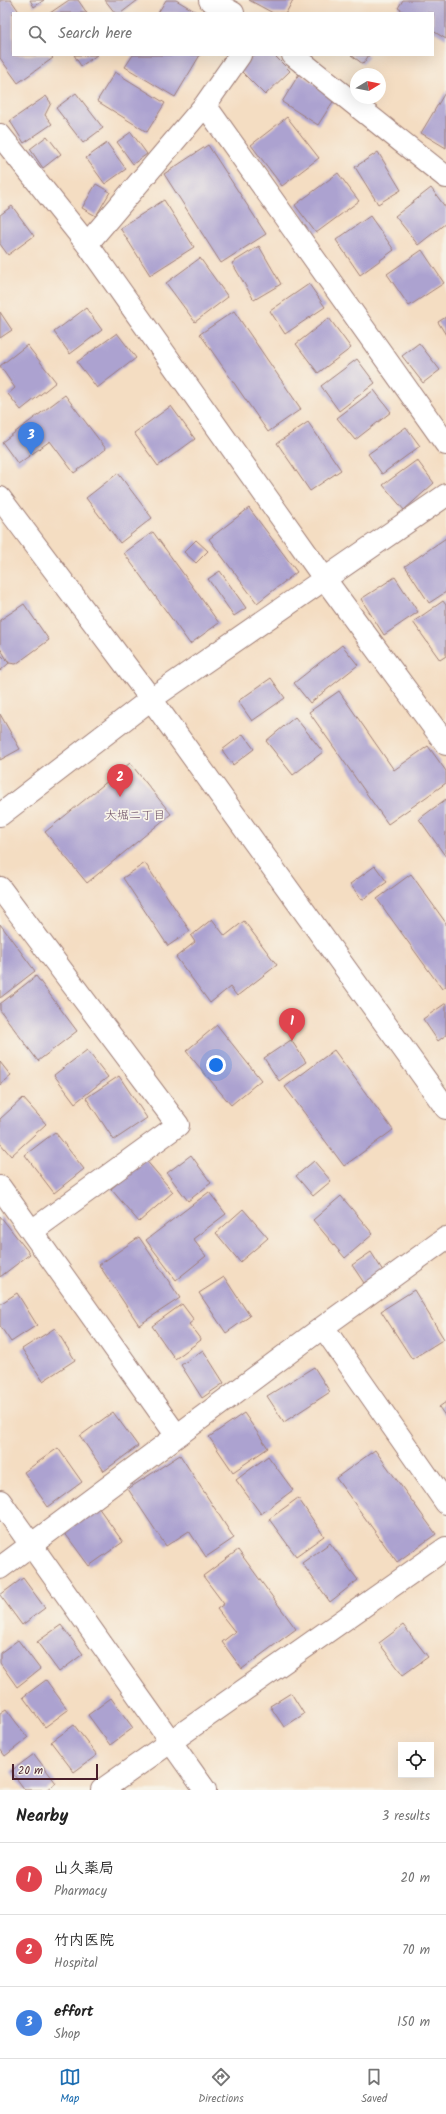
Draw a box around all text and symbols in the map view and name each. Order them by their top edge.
search box [12,12,434,56]
text: Search here [58,22,132,46]
icon: search [26,23,48,45]
north arrow [350,68,386,104]
pin: 3 [18,422,44,455]
pin: 2 [107,764,133,797]
district label: 大堀二丁目 [105,806,165,825]
pin: 1 [279,1008,305,1041]
your location [206,1055,226,1075]
map controls [398,1742,434,1778]
button: locate [398,1742,434,1778]
scale bar [12,1762,98,1781]
text: 20 m [18,1762,43,1780]
text: Nearby [16,1803,68,1830]
text: 3 results [382,1806,430,1827]
text: 山久薬局 [54,1857,114,1881]
text: 1 [27,1868,31,1889]
text: 20 m [400,1868,430,1889]
text: Pharmacy [54,1881,107,1902]
text: 竹内医院 [54,1929,114,1953]
text: 2 [25,1940,33,1961]
text: 70 m [402,1940,430,1961]
text: Hospital [54,1953,98,1974]
text: effort [54,2000,93,2024]
text: 3 [25,2012,33,2033]
text: 150 m [397,2012,430,2033]
text: Shop [54,2024,80,2045]
tab: Map [59,2066,81,2108]
tab: Directions [198,2066,244,2108]
tab: Saved [361,2066,387,2108]

